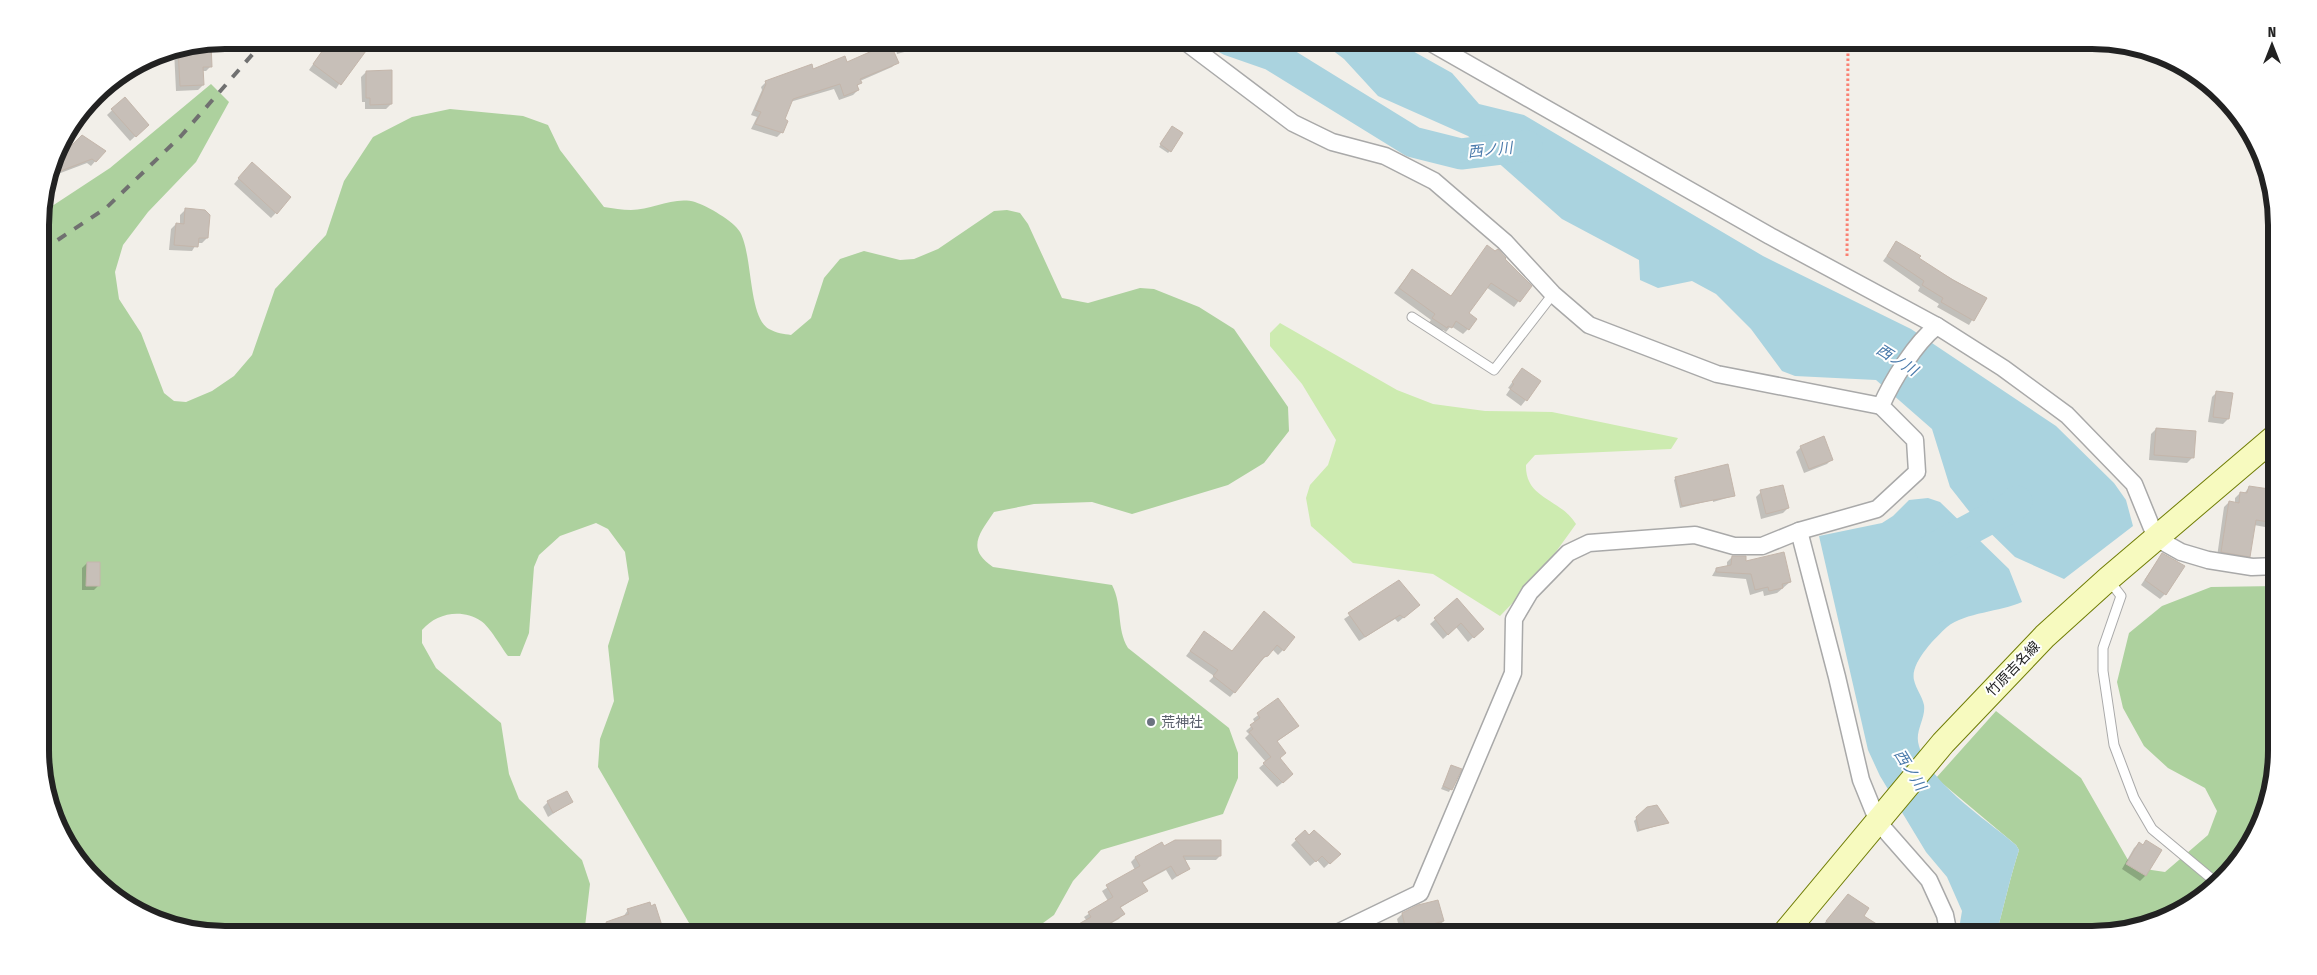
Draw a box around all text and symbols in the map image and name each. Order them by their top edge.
north arrow [2247,20,2297,70]
text: N [2268,24,2276,41]
water label: 西ノ川 [1467,138,1515,161]
water label: 西ノ川 [1873,340,1923,381]
street label: 竹原吉名線 [1983,638,2043,700]
place label: 荒神社 [1161,714,1203,731]
marker: 荒神社 [1145,716,1157,728]
water label: 西ノ川 [1890,746,1931,796]

